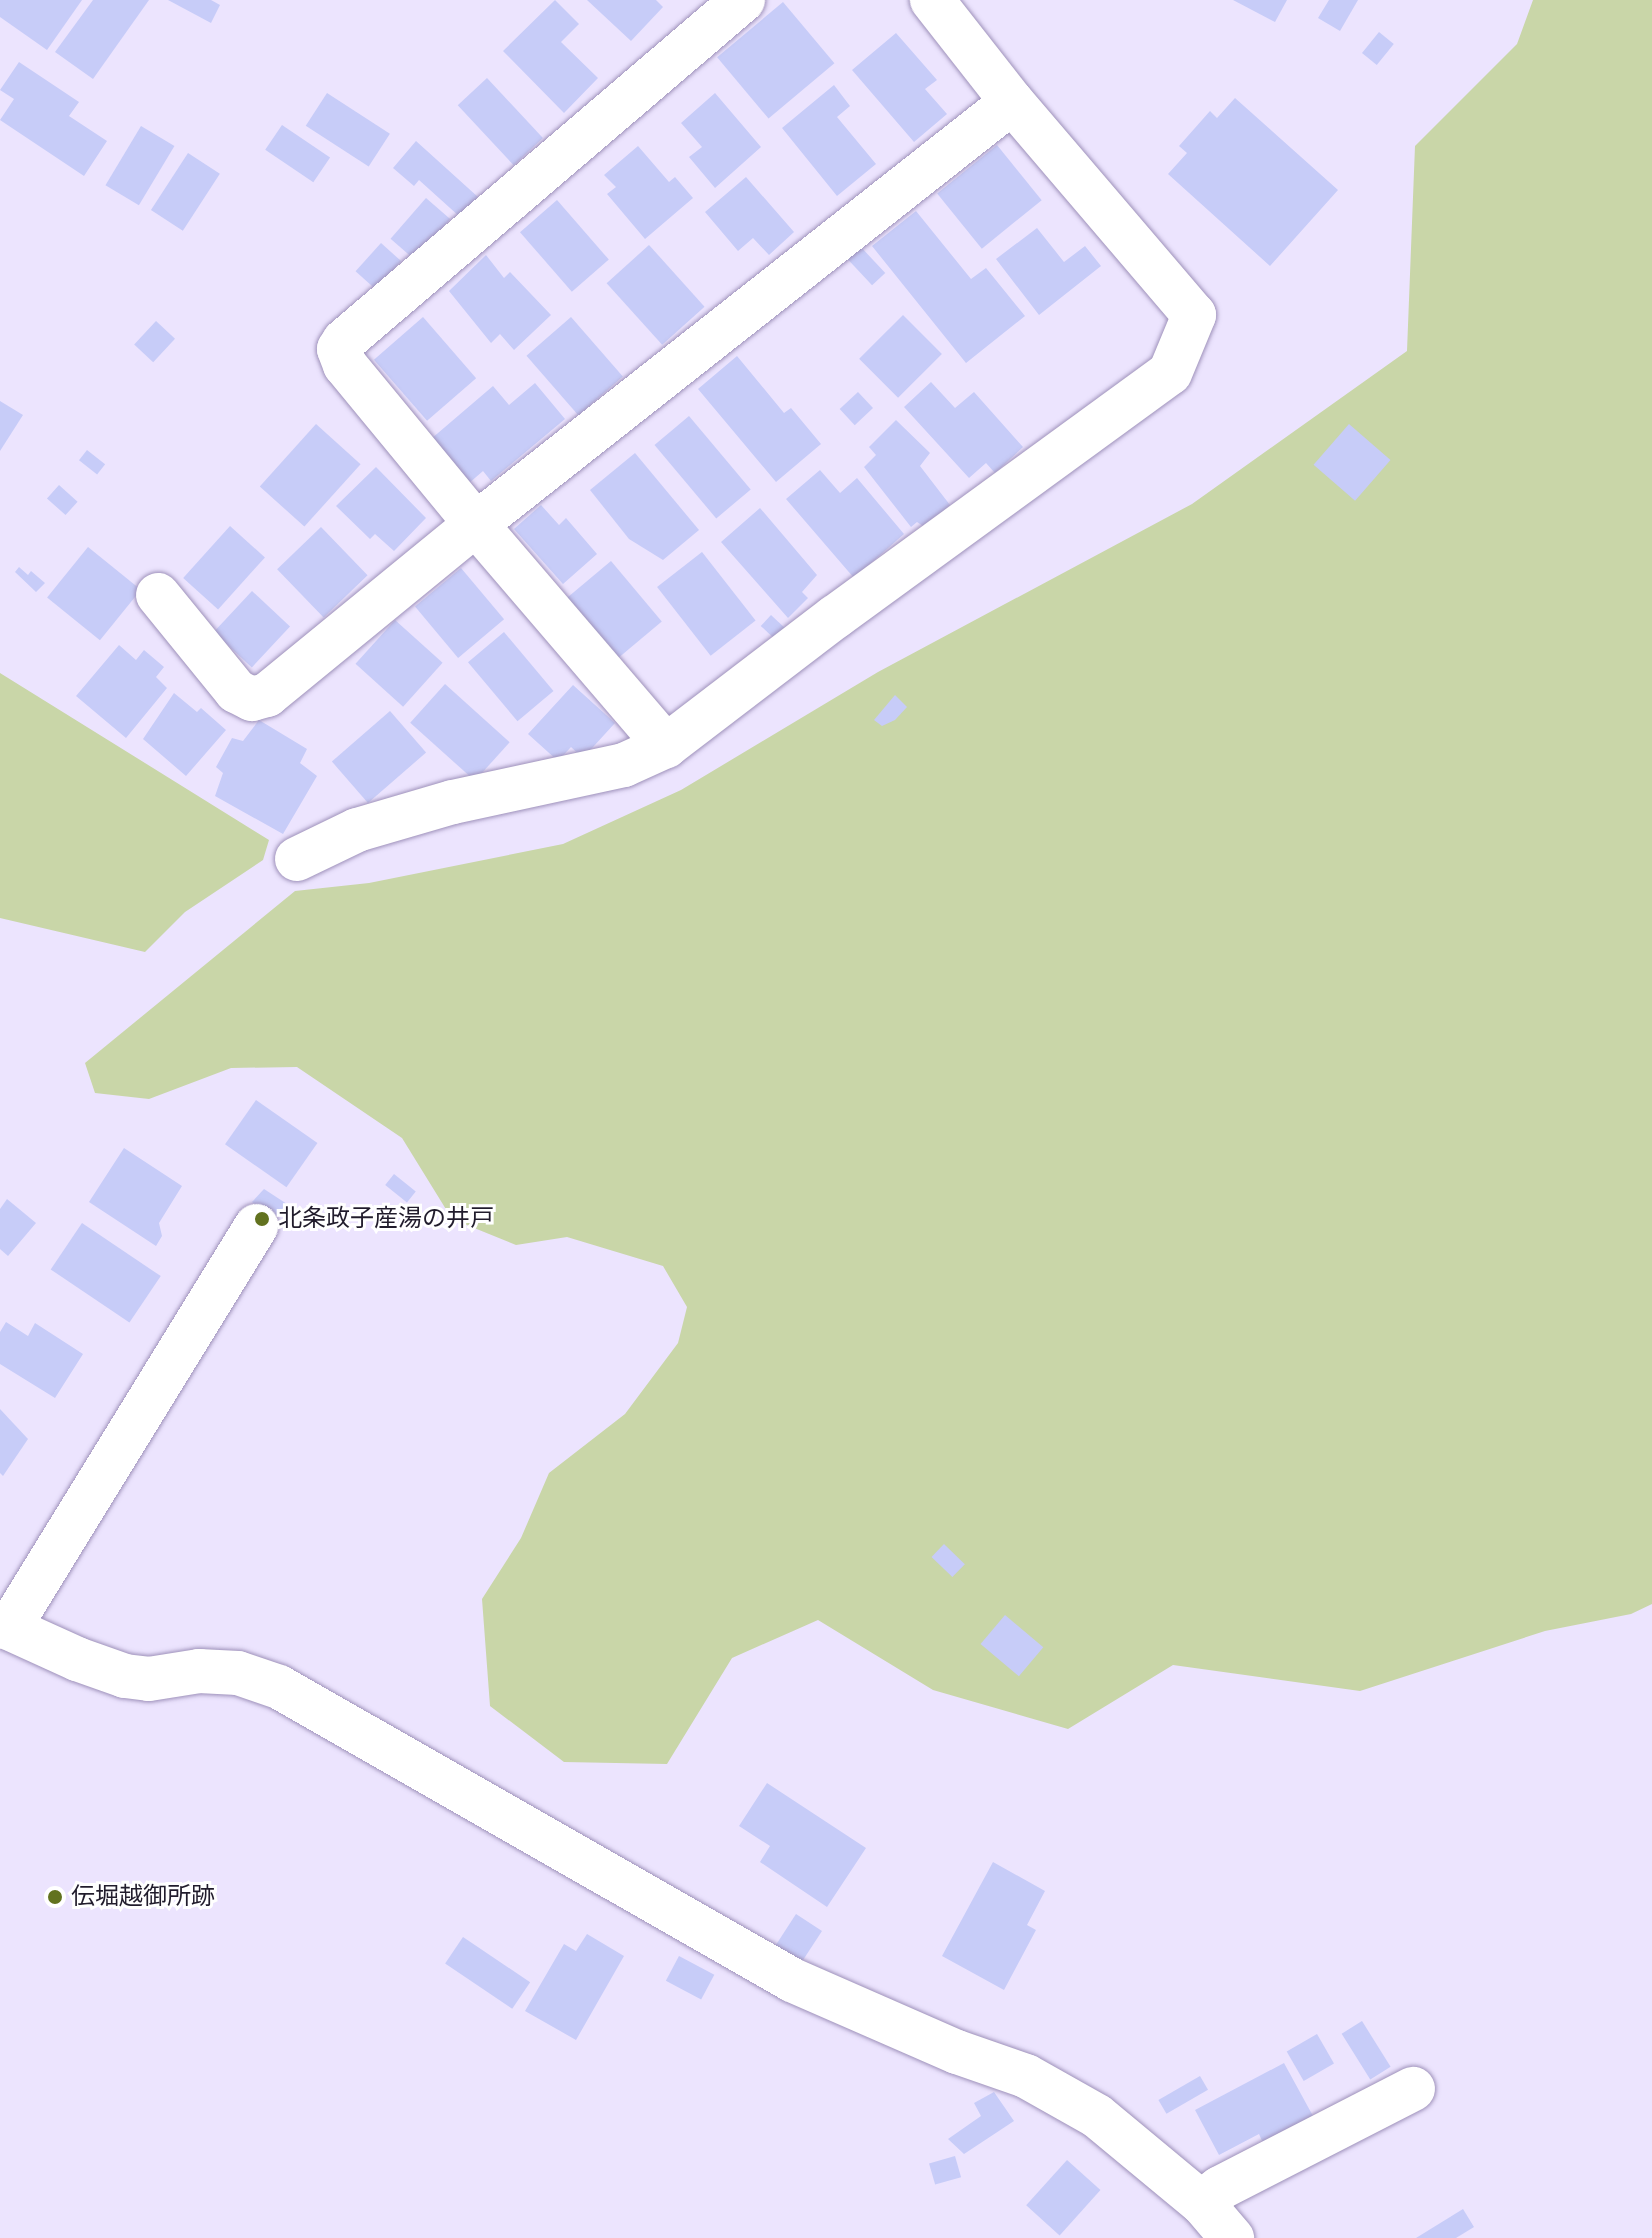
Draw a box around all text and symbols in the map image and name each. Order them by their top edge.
place label: 北条政子産湯の井戸 [278,1205,494,1233]
marker: 北条政子産湯の井戸 [253,1210,271,1228]
place label: 伝堀越御所跡 [71,1883,215,1911]
marker: 伝堀越御所跡 [46,1888,64,1906]

